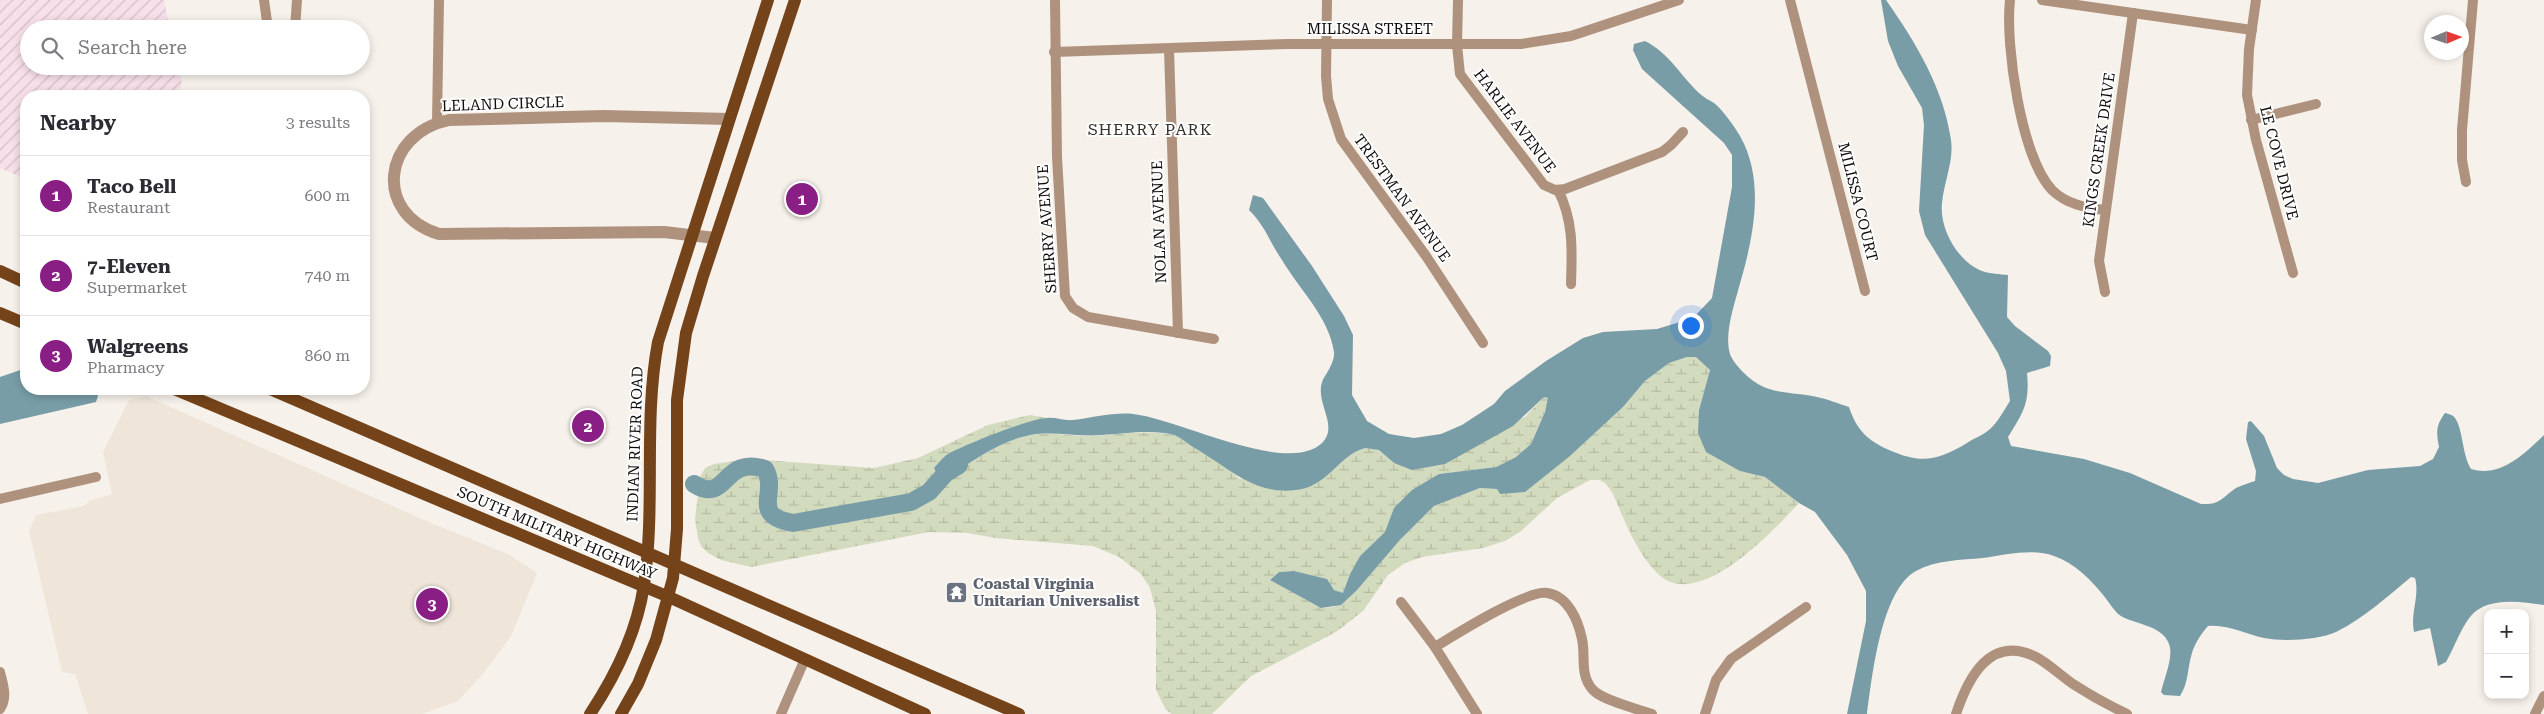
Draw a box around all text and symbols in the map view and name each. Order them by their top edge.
north arrow [2424,15,2469,60]
search box [20,20,370,75]
street label: MILISSA STREET [1307,20,1433,38]
icon: search [38,34,66,62]
text: Search here [78,36,187,59]
street label: HARLIE AVENUE [1470,66,1560,176]
street label: KINGS CREEK DRIVE [2079,71,2119,229]
street label: LELAND CIRCLE [441,93,565,115]
street label: LE COVE DRIVE [2256,104,2302,222]
text: Nearby [40,111,116,135]
text: 3 results [286,113,350,132]
district label: SHERRY PARK [1088,120,1212,139]
street label: TRESTMAN AVENUE [1350,131,1454,265]
street label: MILISSA COURT [1834,140,1882,264]
street label: NOLAN AVENUE [1148,160,1170,284]
street label: SHERRY AVENUE [1034,164,1060,294]
text: Taco Bell [87,175,176,198]
pin: 1 [786,180,818,218]
text: 1 [52,186,60,205]
text: 600 m [304,186,350,205]
text: Restaurant [87,198,170,217]
text: 7-Eleven [87,255,171,278]
text: 2 [52,266,60,285]
text: 740 m [304,266,350,285]
text: Supermarket [87,278,187,297]
your location [1678,313,1704,339]
text: Walgreens [87,335,188,358]
text: 3 [52,346,60,365]
text: 860 m [304,346,350,365]
text: Pharmacy [87,358,164,377]
street label: INDIAN RIVER ROAD [623,366,647,522]
pin: 2 [572,407,604,445]
street label: SOUTH MILITARY HIGHWAY [455,483,660,584]
place label: Coastal Virginia Unitarian Universalist [973,575,1140,610]
temple icon: Coastal Virginia Unitarian Universalist [945,581,969,605]
pin: 3 [416,585,448,623]
map controls [2484,609,2529,699]
button: + [2484,609,2529,654]
button: − [2484,654,2529,699]

